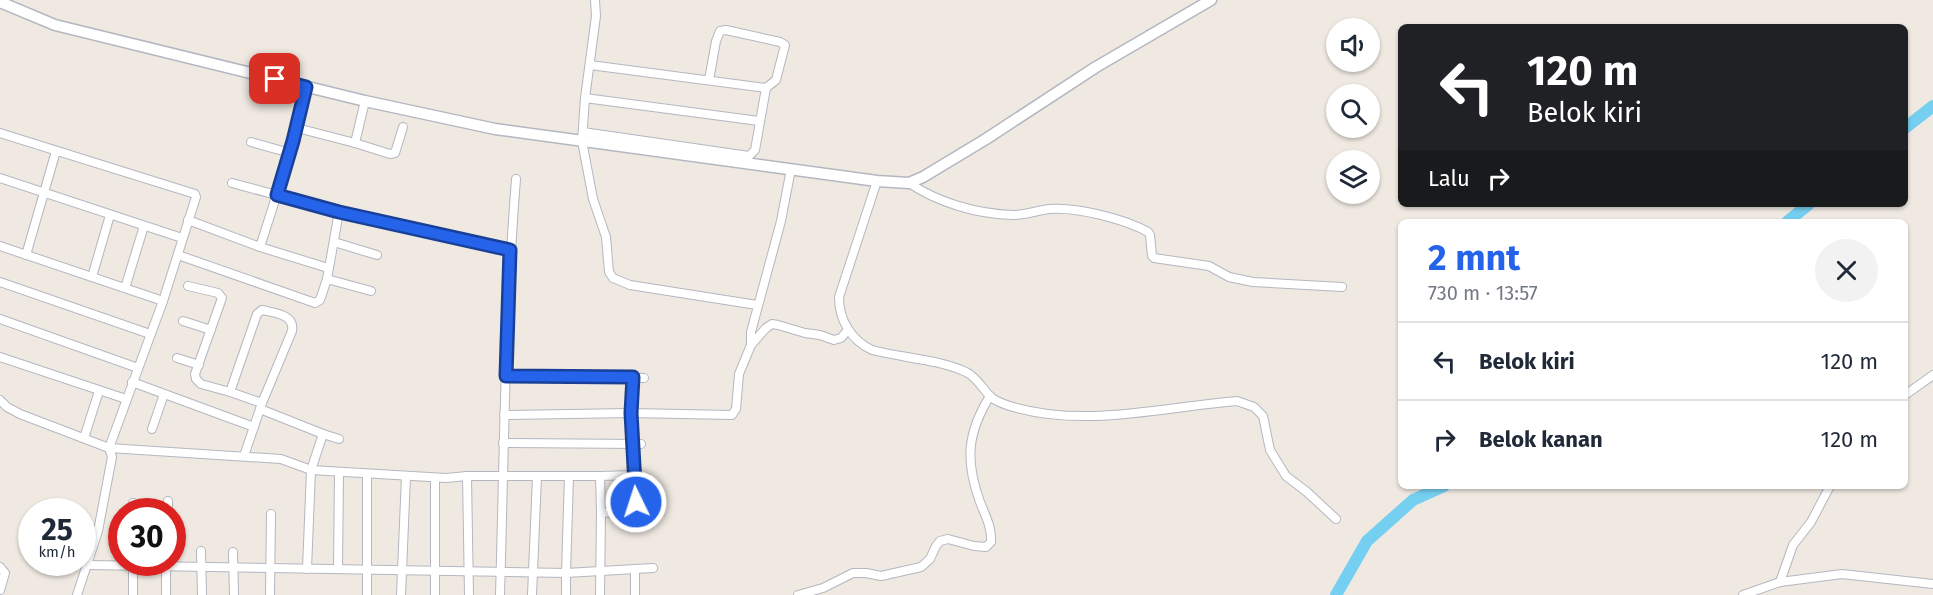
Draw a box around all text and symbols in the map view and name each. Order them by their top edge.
map controls [1326,18,1380,204]
button: sound [1326,18,1380,72]
text: 120 m [1527,46,1638,96]
icon: left [1428,48,1506,126]
pin [249,53,300,104]
icon: arrive [258,62,291,95]
button: search [1326,84,1380,138]
text: Belok kiri [1527,97,1642,129]
button: layers [1326,150,1380,204]
icon: right [1482,162,1515,195]
text: Lalu [1428,165,1470,192]
text: 2 mnt [1428,236,1520,280]
button: close [1815,239,1878,302]
text: 730 m · 13:57 [1428,281,1538,305]
icon: left [1428,345,1461,378]
text: Belok kiri [1479,348,1575,375]
text: 120 m [1821,348,1878,375]
icon: right [1428,423,1461,456]
text: Belok kanan [1479,426,1603,453]
text: 120 m [1821,426,1878,453]
position arrow [604,470,668,534]
speed limit sign: 30 [108,498,186,576]
text: 25 [41,512,73,548]
text: km/h [38,543,76,561]

